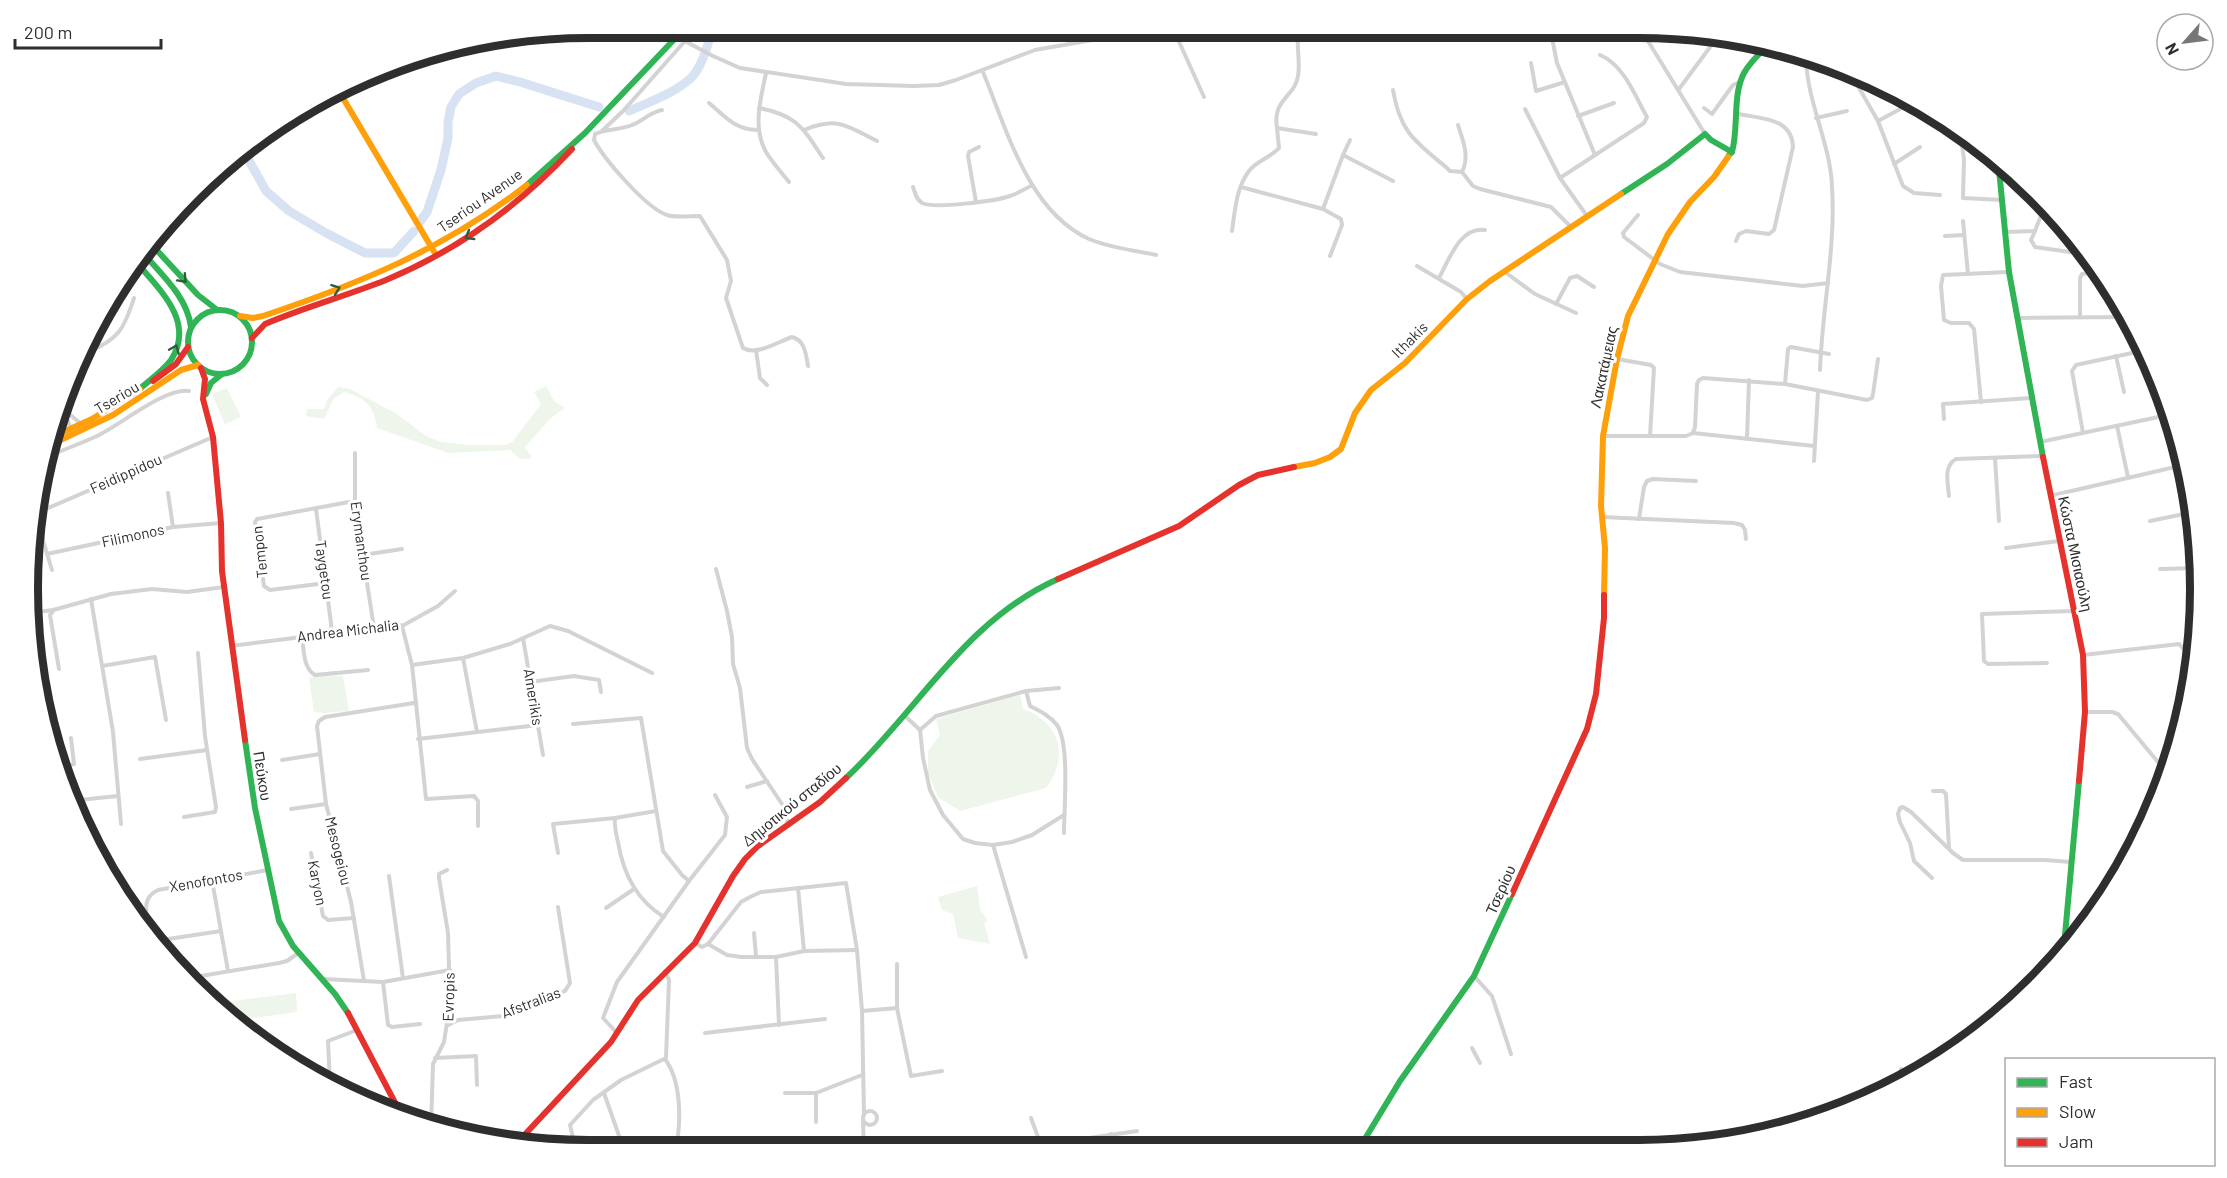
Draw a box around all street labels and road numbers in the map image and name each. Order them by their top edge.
street label: Tseriou Avenue [434,164,525,236]
street label: Ithakis [1387,317,1431,361]
street label: Λακατάμειας [1586,324,1620,409]
street label: Tseriou [91,377,142,417]
street label: Feidippidou [87,449,164,497]
street label: Κώστα Μισιαούλη [2055,494,2097,613]
street label: Erymanthou [348,500,376,582]
street label: Filimonos [100,520,166,550]
street label: Tempon [247,525,271,579]
street label: Taygetou [312,539,338,601]
street label: Andrea Michalia [296,615,400,645]
street label: Amerikis [521,667,547,727]
street label: Πεύκου [250,750,276,802]
street label: Δημοτικού σταδίου [738,759,845,850]
street label: Mesogeiou [322,815,356,887]
street label: Karyon [305,859,331,907]
street label: Τσερίου [1481,862,1519,917]
street label: Xenofontos [168,865,244,895]
street label: Evropis [438,972,458,1022]
street label: Afstralias [499,983,563,1022]

